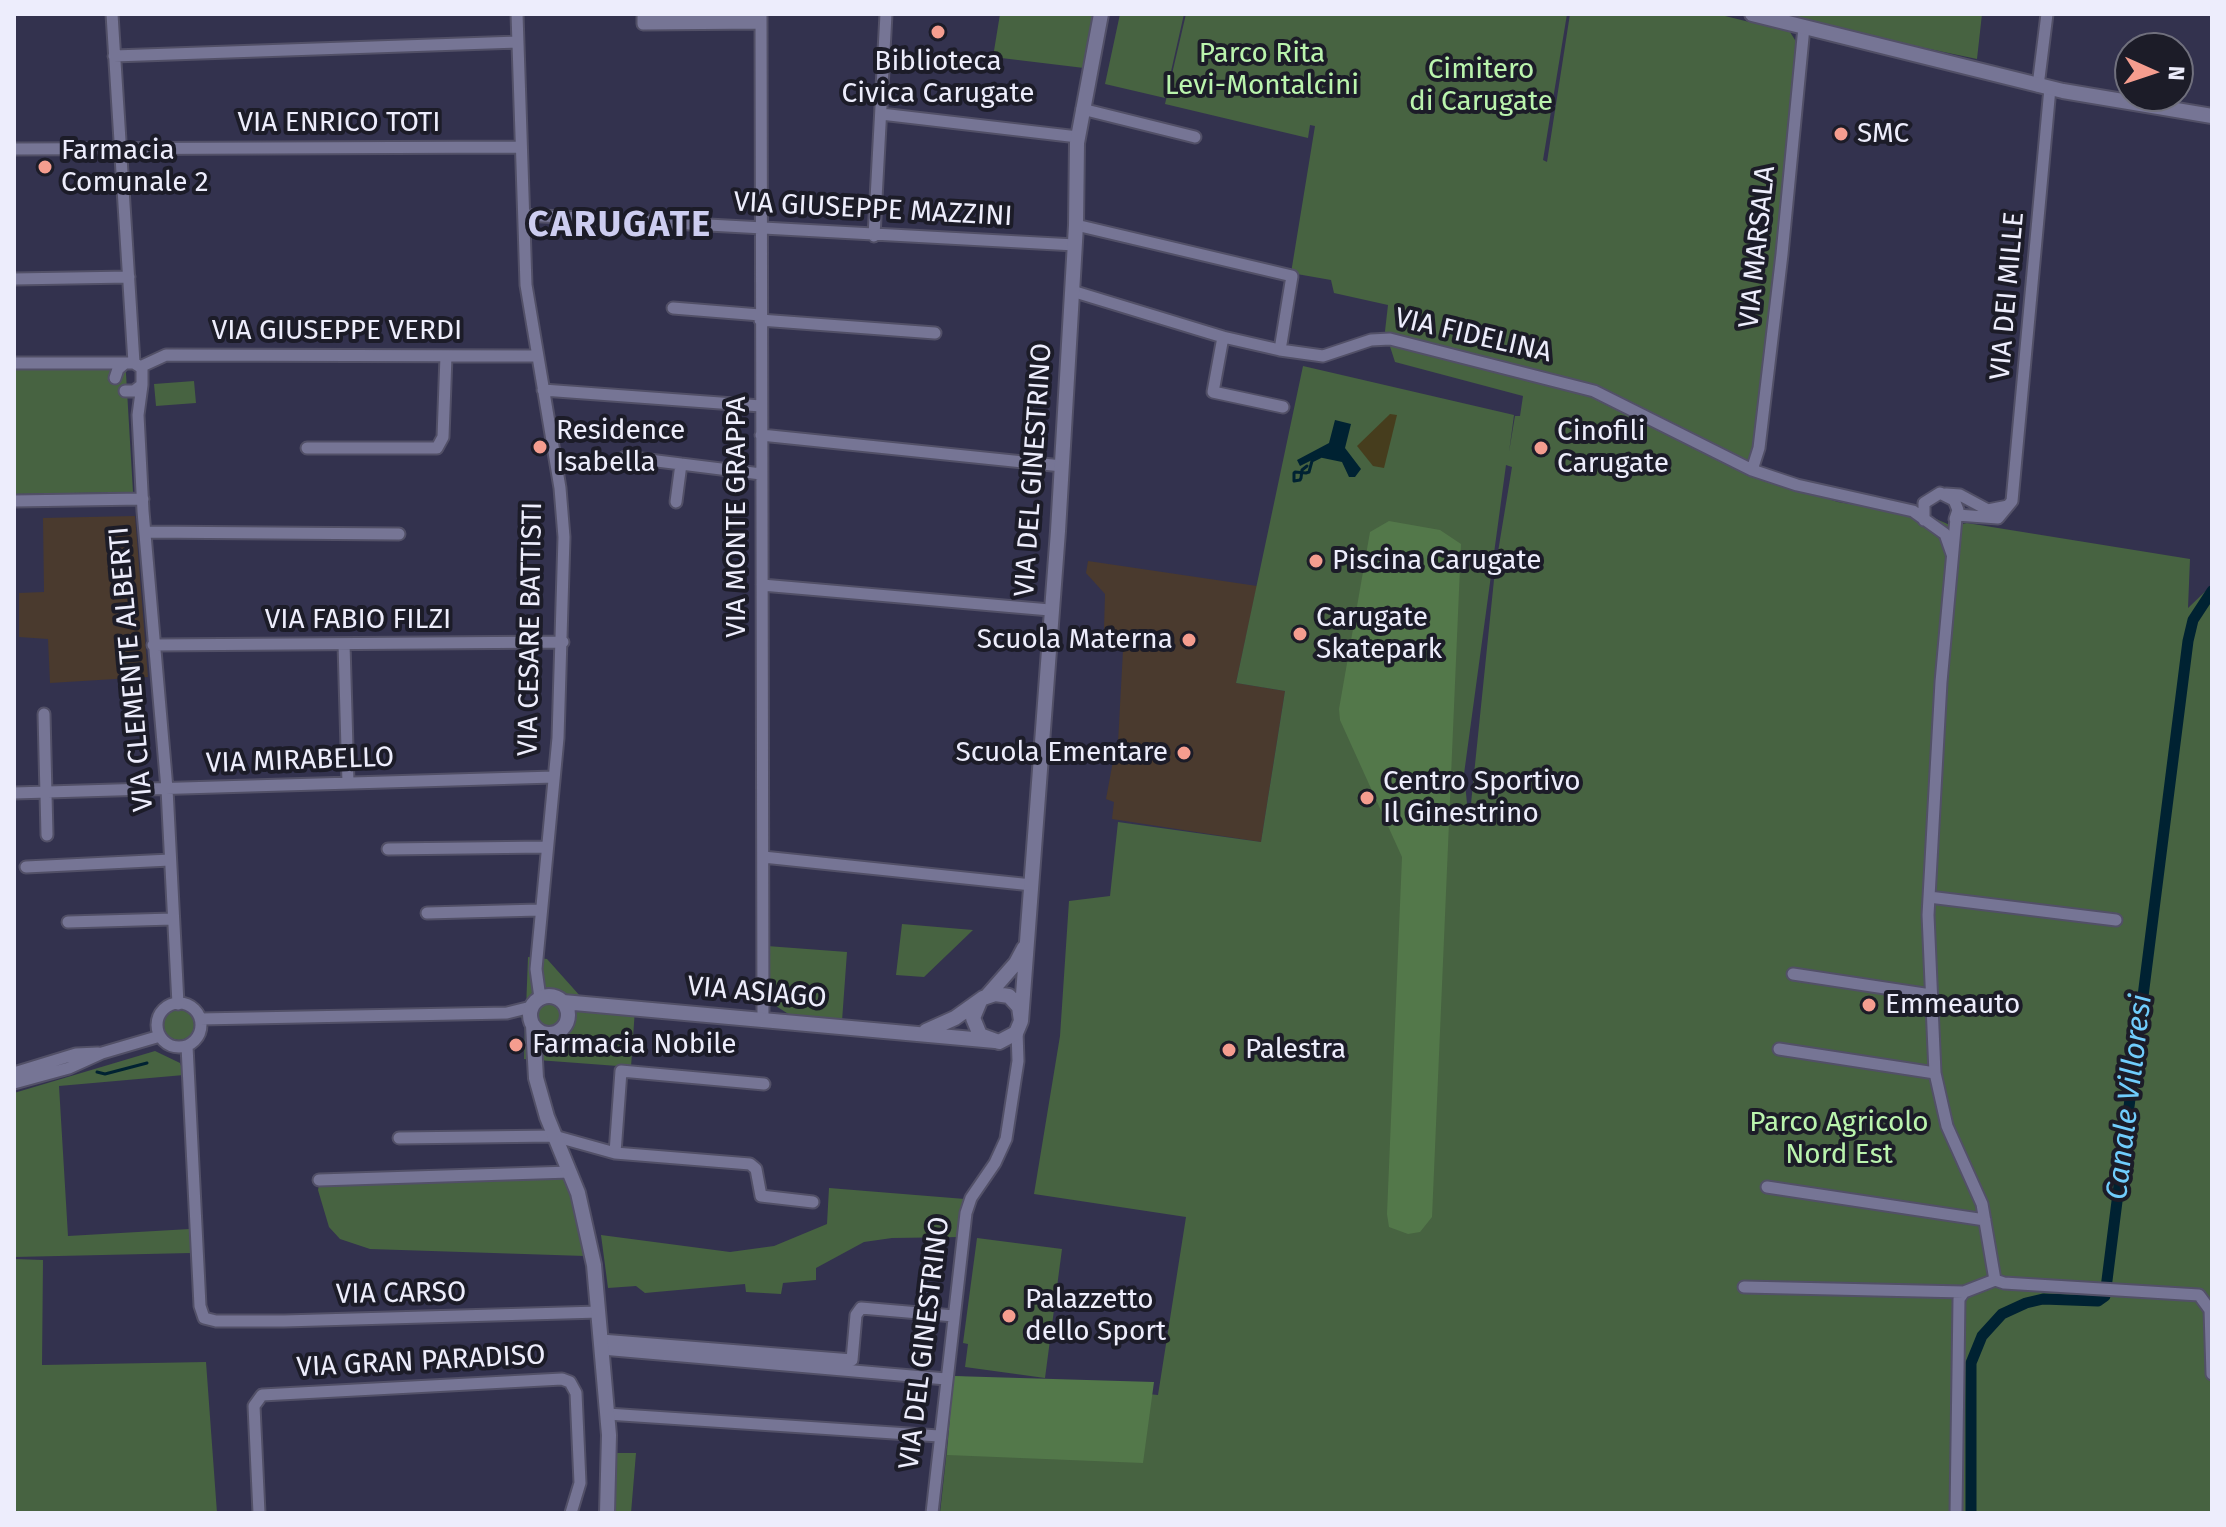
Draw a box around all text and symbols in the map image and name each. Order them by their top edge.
marker: Biblioteca Civica Carugate [929,23,947,41]
north arrow [2114,32,2194,112]
park label: Parco Rita Levi-Montalcini [1165,37,1359,103]
place label: Biblioteca Civica Carugate [842,45,1034,111]
park label: Cimitero di Carugate [1409,53,1553,119]
text: N [2163,65,2190,81]
street label: VIA ENRICO TOTI [237,106,441,140]
place label: SMC [1857,117,1909,151]
marker: SMC [1832,125,1850,143]
place label: Farmacia Comunale 2 [61,134,209,200]
marker: Farmacia Comunale 2 [36,158,54,176]
street label: VIA MARSALA [1733,164,1783,330]
street label: VIA GIUSEPPE MAZZINI [733,186,1013,234]
district label: CARUGATE [528,204,712,248]
street label: VIA DEI MILLE [1984,210,2032,382]
street label: VIA FIDELINA [1391,302,1555,370]
street label: VIA GIUSEPPE VERDI [212,314,462,348]
street label: VIA DEL GINESTRINO [1008,342,1060,598]
street label: VIA MONTE GRAPPA [720,396,754,638]
place label: Residence Isabella [556,414,685,480]
place label: Cinofili Carugate [1557,415,1669,481]
marker: Residence Isabella [531,438,549,456]
marker: Cinofili Carugate [1532,439,1550,457]
street label: VIA CESARE BATTISTI [512,502,550,756]
street label: VIA CLEMENTE ALBERTI [103,525,161,813]
place label: Piscina Carugate [1332,544,1542,578]
marker: Piscina Carugate [1307,552,1325,570]
place label: Carugate Skatepark [1316,601,1442,667]
street label: VIA FABIO FILZI [265,603,451,637]
place label: Scuola Materna [977,623,1173,657]
marker: Carugate Skatepark [1291,625,1309,643]
marker: Scuola Materna [1180,631,1198,649]
place label: Scuola Ementare [956,736,1168,770]
street label: VIA MIRABELLO [205,741,395,781]
marker: Scuola Ementare [1175,744,1193,762]
place label: Centro Sportivo Il Ginestrino [1383,765,1581,831]
marker: Centro Sportivo Il Ginestrino [1358,789,1376,807]
street label: VIA ASIAGO [686,970,828,1016]
place label: Emmeauto [1885,988,2020,1022]
water label: Canale Villoresi [2100,992,2160,1202]
marker: Emmeauto [1860,996,1878,1014]
place label: Farmacia Nobile [532,1028,737,1062]
place label: Palestra [1245,1033,1346,1067]
marker: Farmacia Nobile [507,1036,525,1054]
marker: Palestra [1220,1041,1238,1059]
park label: Parco Agricolo Nord Est [1749,1106,1929,1172]
street label: VIA DEL GINESTRINO [893,1215,957,1471]
street label: VIA CARSO [336,1276,466,1312]
place label: Palazzetto dello Sport [1025,1283,1166,1349]
marker: Palazzetto dello Sport [1000,1307,1018,1325]
street label: VIA GRAN PARADISO [296,1339,546,1385]

